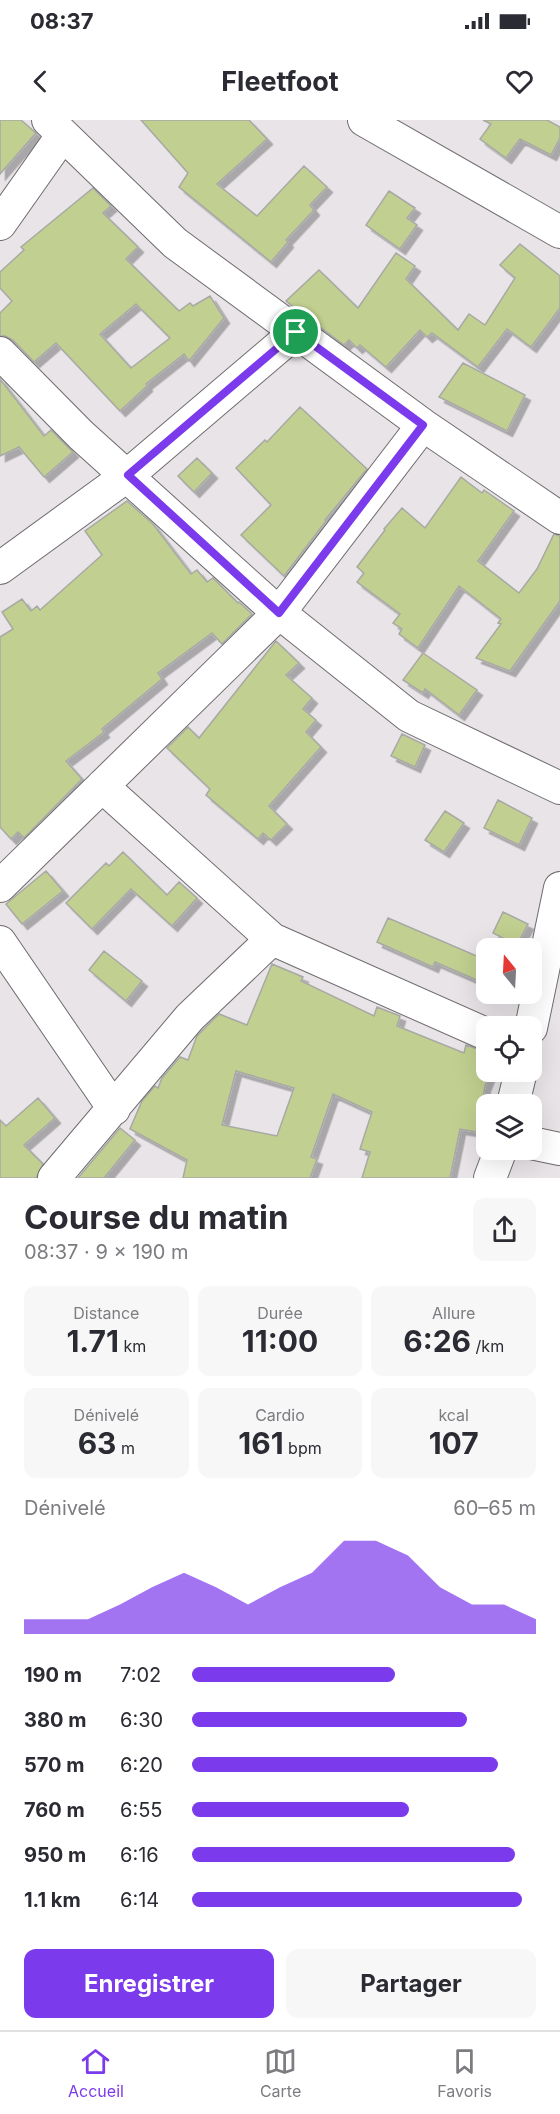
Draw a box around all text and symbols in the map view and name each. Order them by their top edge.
text: 08:37 [30,8,94,34]
icon: back [24,65,57,98]
text: Fleetfoot [221,65,339,98]
icon: heart [503,65,536,98]
pin [270,306,321,357]
icon: arrive [279,315,312,348]
north arrow [476,938,542,1004]
map controls [476,938,542,1160]
button: locate [476,1016,542,1082]
button: layers [476,1094,542,1160]
text: Course du matin [24,1197,289,1237]
button: share [473,1198,536,1261]
text: 08:37 · 9 × 190 m [24,1240,189,1264]
text: Distance [73,1303,139,1323]
text: Durée [257,1303,303,1323]
text: Allure [432,1303,475,1323]
text: 1.71 [66,1323,119,1359]
text: 11:00 [242,1323,318,1359]
text: 6:26 [403,1323,471,1359]
text: km [119,1336,146,1356]
text: /km [471,1336,504,1356]
text: Dénivelé [74,1405,139,1425]
text: Cardio [255,1405,305,1425]
text: kcal [438,1405,469,1425]
text: 63 [78,1425,117,1461]
text: 161 [238,1425,284,1461]
text: 107 [429,1425,479,1461]
text: m [117,1438,135,1458]
text: bpm [284,1438,322,1458]
text: Dénivelé [24,1496,106,1520]
text: 60–65 m [453,1496,536,1520]
text: 190 m [24,1663,82,1687]
text: 7:02 [120,1663,161,1687]
text: 380 m [24,1708,86,1732]
text: 6:30 [120,1708,163,1732]
text: 570 m [24,1753,85,1777]
text: 6:20 [120,1753,163,1777]
text: 760 m [24,1798,85,1822]
text: 6:55 [120,1798,162,1822]
text: 950 m [24,1843,86,1867]
text: 6:16 [120,1843,159,1867]
text: 1.1 km [24,1888,81,1912]
text: 6:14 [120,1888,159,1912]
button: Enregistrer [24,1949,274,2018]
button: Partager [286,1949,536,2018]
tab: Accueil [68,2045,124,2101]
tab: Carte [260,2045,301,2101]
tab: Favoris [437,2045,492,2101]

